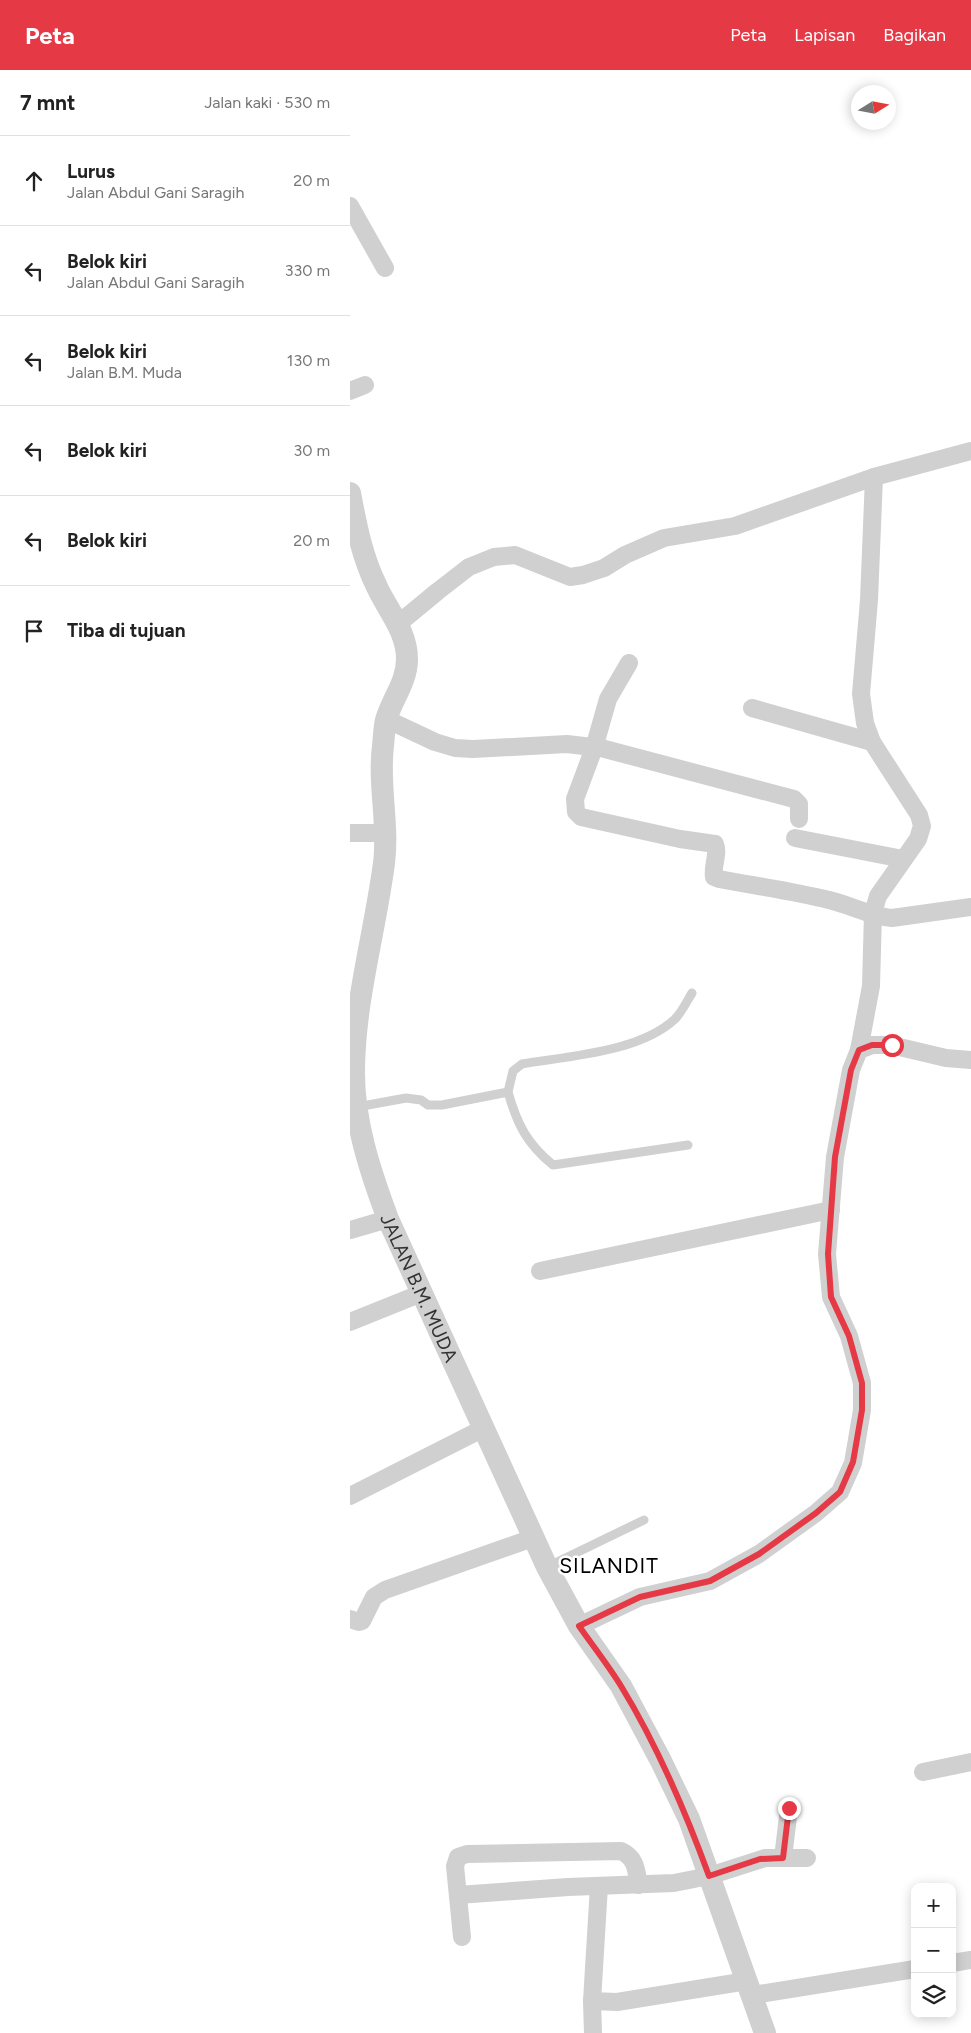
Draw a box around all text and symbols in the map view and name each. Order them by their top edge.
text: Peta [25,21,75,50]
text: Peta [730,24,766,46]
text: Lapisan [794,24,855,46]
text: Bagikan [883,24,946,46]
north arrow [851,85,896,130]
text: 7 mnt [20,90,75,115]
text: Jalan kaki · 530 m [204,93,330,112]
text: Lurus [67,160,115,183]
icon: ahead [20,167,48,195]
text: 20 m [293,171,330,190]
text: Jalan Abdul Gani Saragih [67,183,244,202]
text: Belok kiri [67,250,147,273]
icon: left [20,257,48,285]
text: 330 m [285,261,330,280]
text: Jalan Abdul Gani Saragih [67,273,244,292]
text: Belok kiri [67,340,147,363]
icon: left [20,347,48,375]
text: 130 m [287,351,330,370]
text: Jalan B.M. Muda [67,363,182,382]
icon: left [20,437,48,465]
text: Belok kiri [67,439,147,462]
text: 30 m [293,441,330,460]
icon: left [20,527,48,555]
text: Belok kiri [67,529,147,552]
text: 20 m [293,531,330,550]
icon: arrive [20,617,48,645]
text: Tiba di tujuan [67,619,186,642]
route start [881,1034,904,1057]
street label: JALAN B.M. MUDA [375,1210,463,1366]
district label: SILANDIT [559,1553,659,1578]
route end [778,1797,801,1820]
map controls [911,1883,956,2018]
button: + [911,1883,956,1928]
button: − [911,1928,956,1973]
button: layers [911,1973,956,2018]

